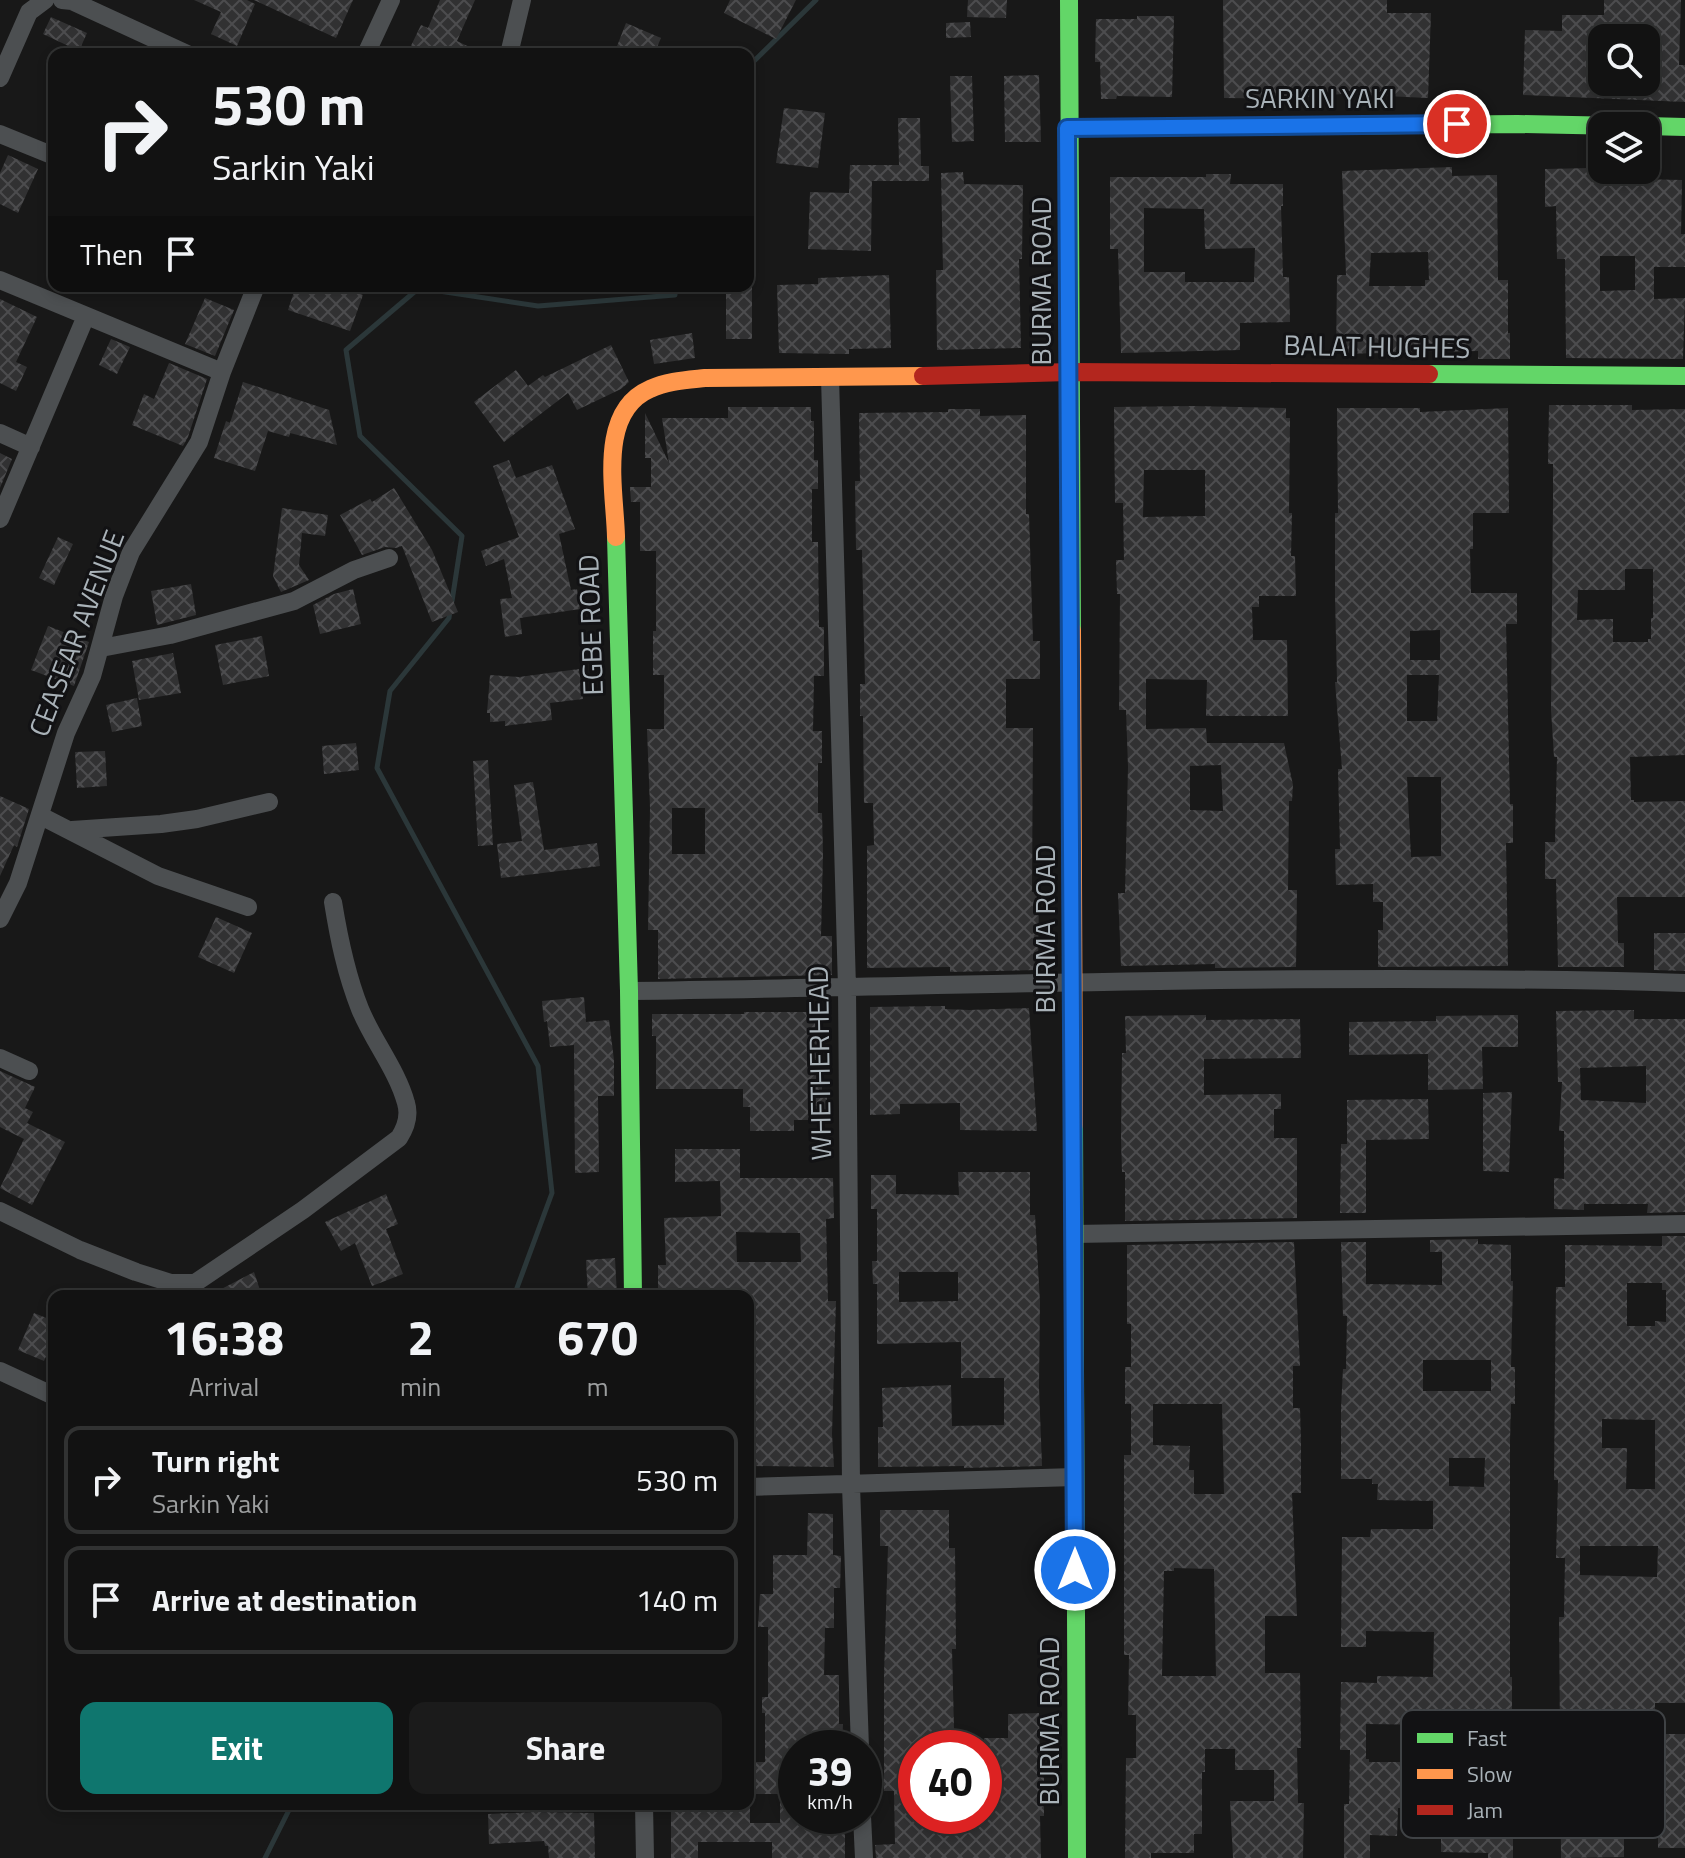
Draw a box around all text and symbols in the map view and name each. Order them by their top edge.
map controls [1588,24,1660,184]
button: search [1588,24,1660,96]
text: 530 m [212,62,365,147]
street label: SARKIN YAKI [1245,76,1395,119]
icon: right [80,80,184,184]
pin [1423,90,1491,158]
icon: arrive [1435,102,1479,146]
button: layers [1588,112,1660,184]
text: Sarkin Yaki [212,139,375,194]
street label: BURMA ROAD [1019,196,1062,366]
text: Then [80,231,143,277]
icon: arrive [159,232,203,276]
street label: BALAT HUGHES [1283,323,1471,369]
street label: CEASEAR AVENUE [17,523,135,743]
street label: EGBE ROAD [566,554,614,696]
street label: BURMA ROAD [1023,844,1066,1014]
street label: WHETHERHEAD [796,965,842,1161]
text: 16:38 [164,1301,284,1374]
text: 2 [407,1301,434,1374]
text: 670 [557,1301,638,1374]
text: Arrival [189,1367,259,1406]
text: min [400,1367,441,1406]
text: m [587,1367,609,1406]
text: Turn right [152,1438,280,1484]
text: 530 m [636,1457,718,1503]
icon: right [84,1458,128,1502]
text: Sarkin Yaki [152,1484,269,1523]
position arrow [1033,1528,1117,1612]
text: Arrive at destination [152,1577,417,1623]
text: 140 m [636,1577,718,1623]
icon: arrive [84,1578,128,1622]
street label: BURMA ROAD [1027,1636,1070,1806]
button: Exit [80,1702,393,1794]
button: Share [409,1702,722,1794]
legend [1401,1710,1665,1838]
text: Fast [1467,1721,1507,1755]
speed limit sign: 40 [898,1730,1002,1834]
text: 39 [808,1741,852,1802]
text: Slow [1467,1757,1513,1791]
text: km/h [807,1786,853,1817]
text: Jam [1467,1793,1503,1827]

